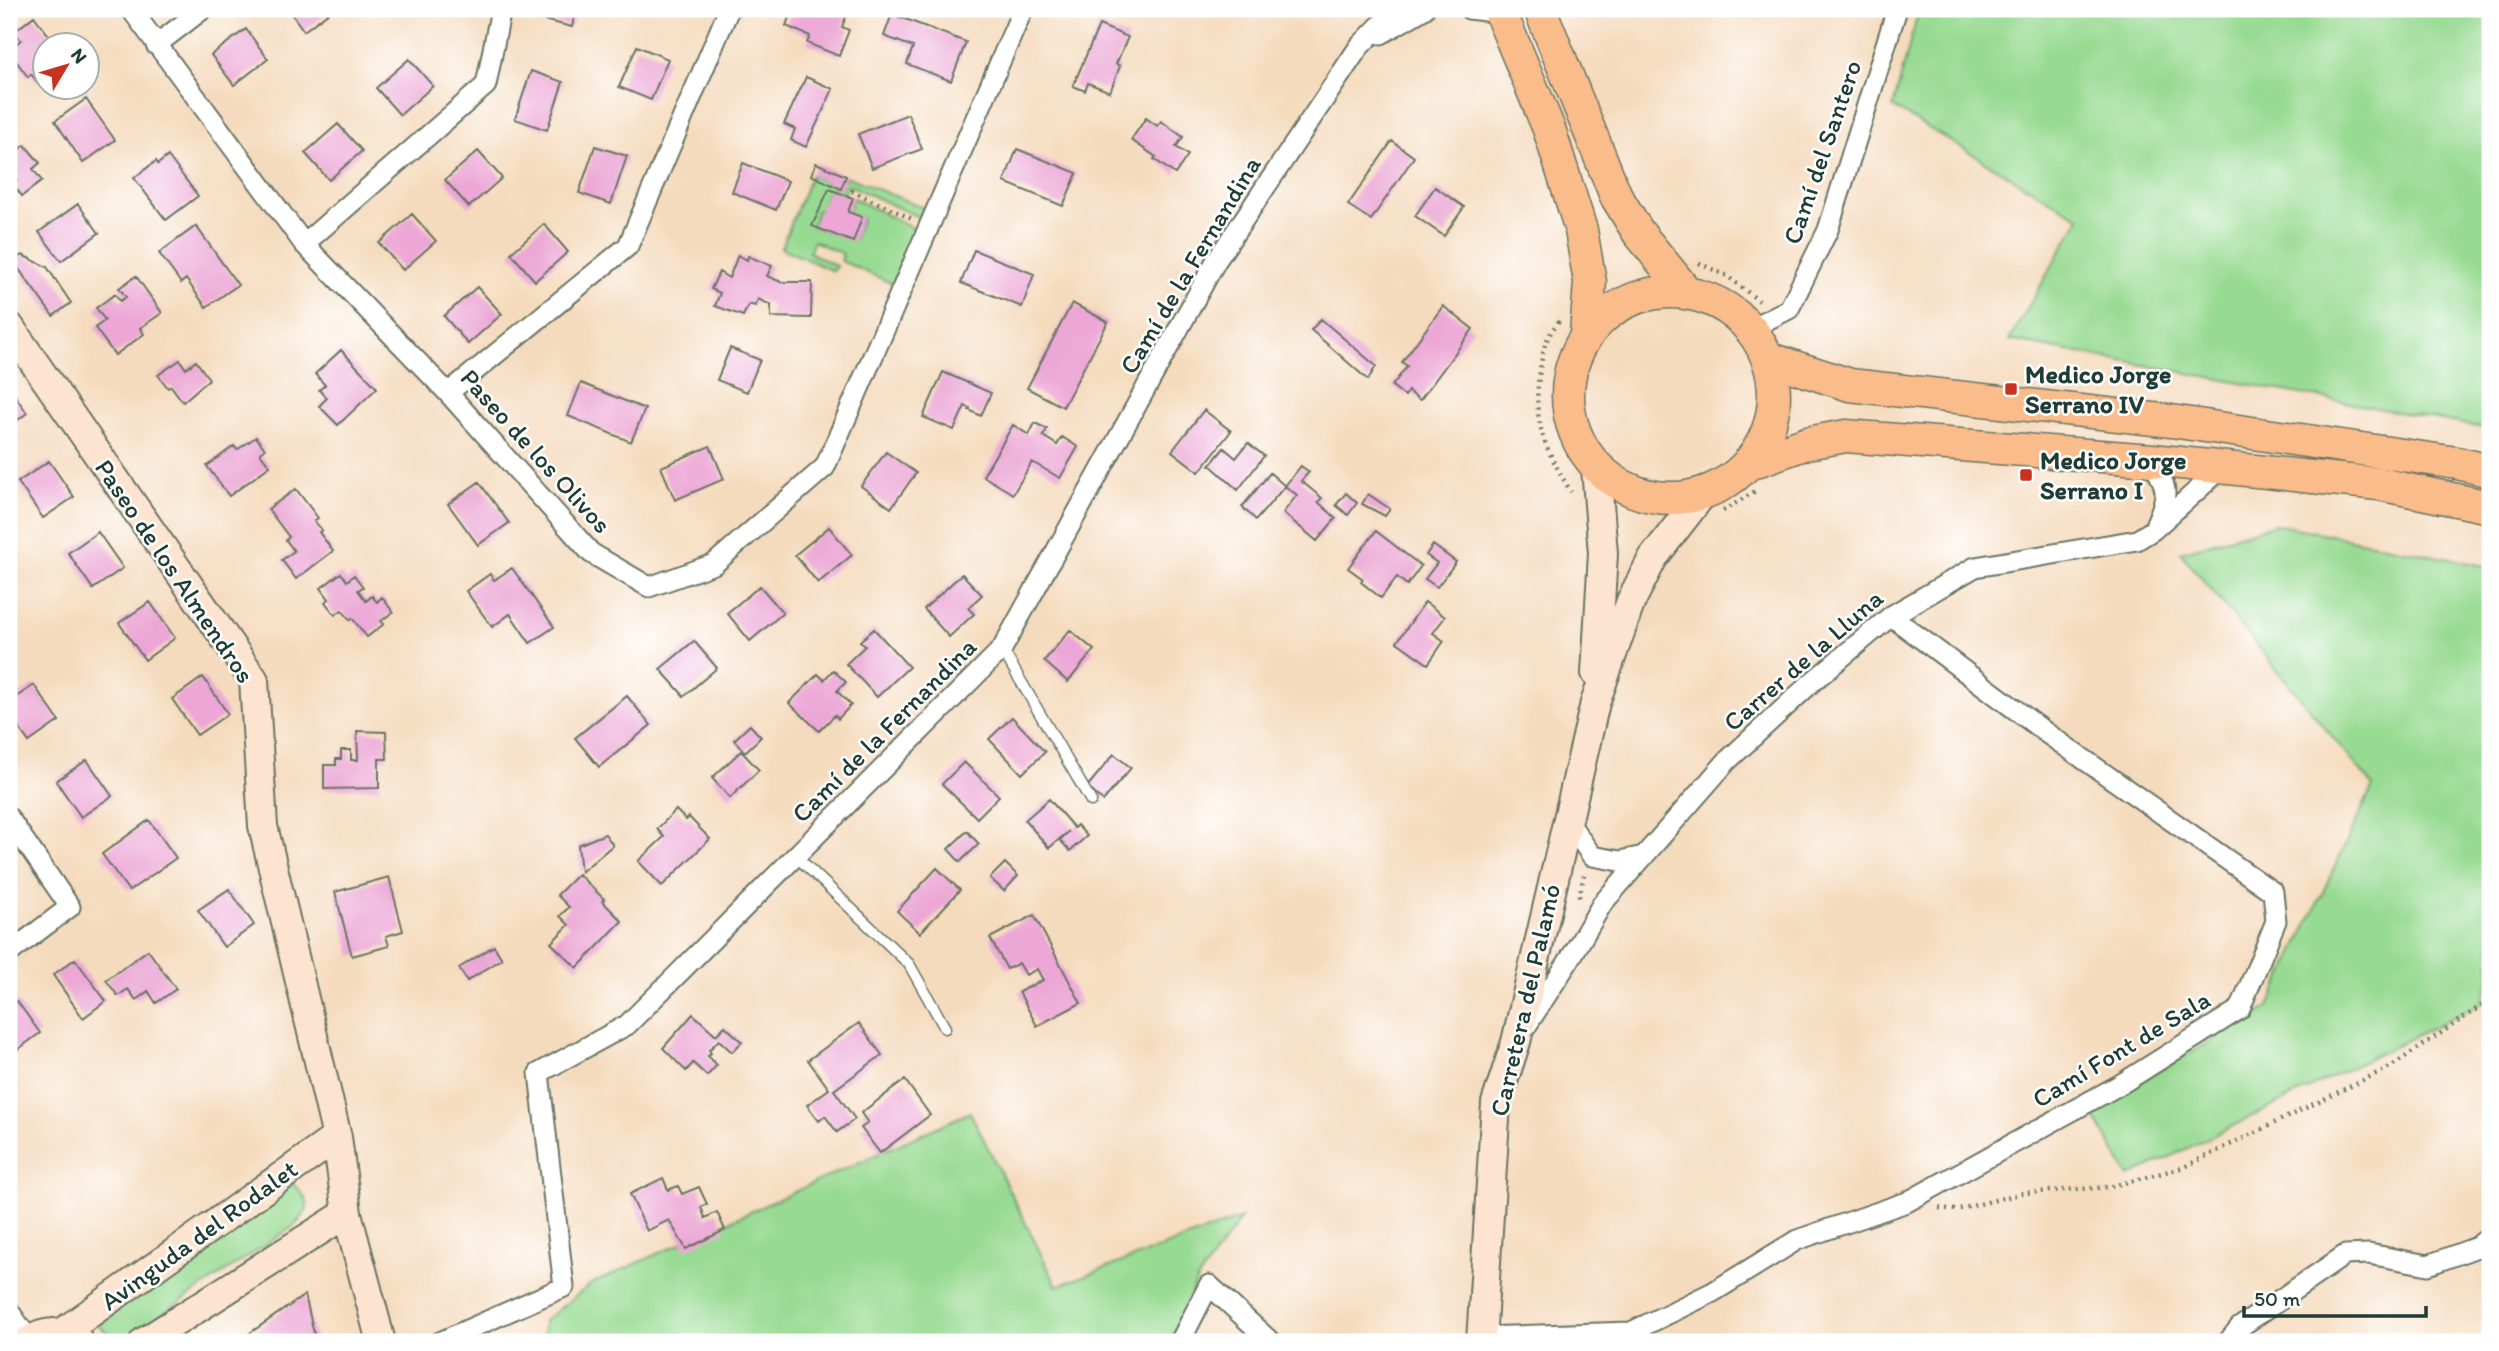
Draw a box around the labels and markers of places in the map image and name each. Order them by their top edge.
place label: Medico Jorge Serrano IV [2025,358,2171,420]
marker: Medico Jorge Serrano IV [2003,381,2019,397]
place label: Medico Jorge Serrano I [2040,444,2186,506]
marker: Medico Jorge Serrano I [2018,467,2034,483]

